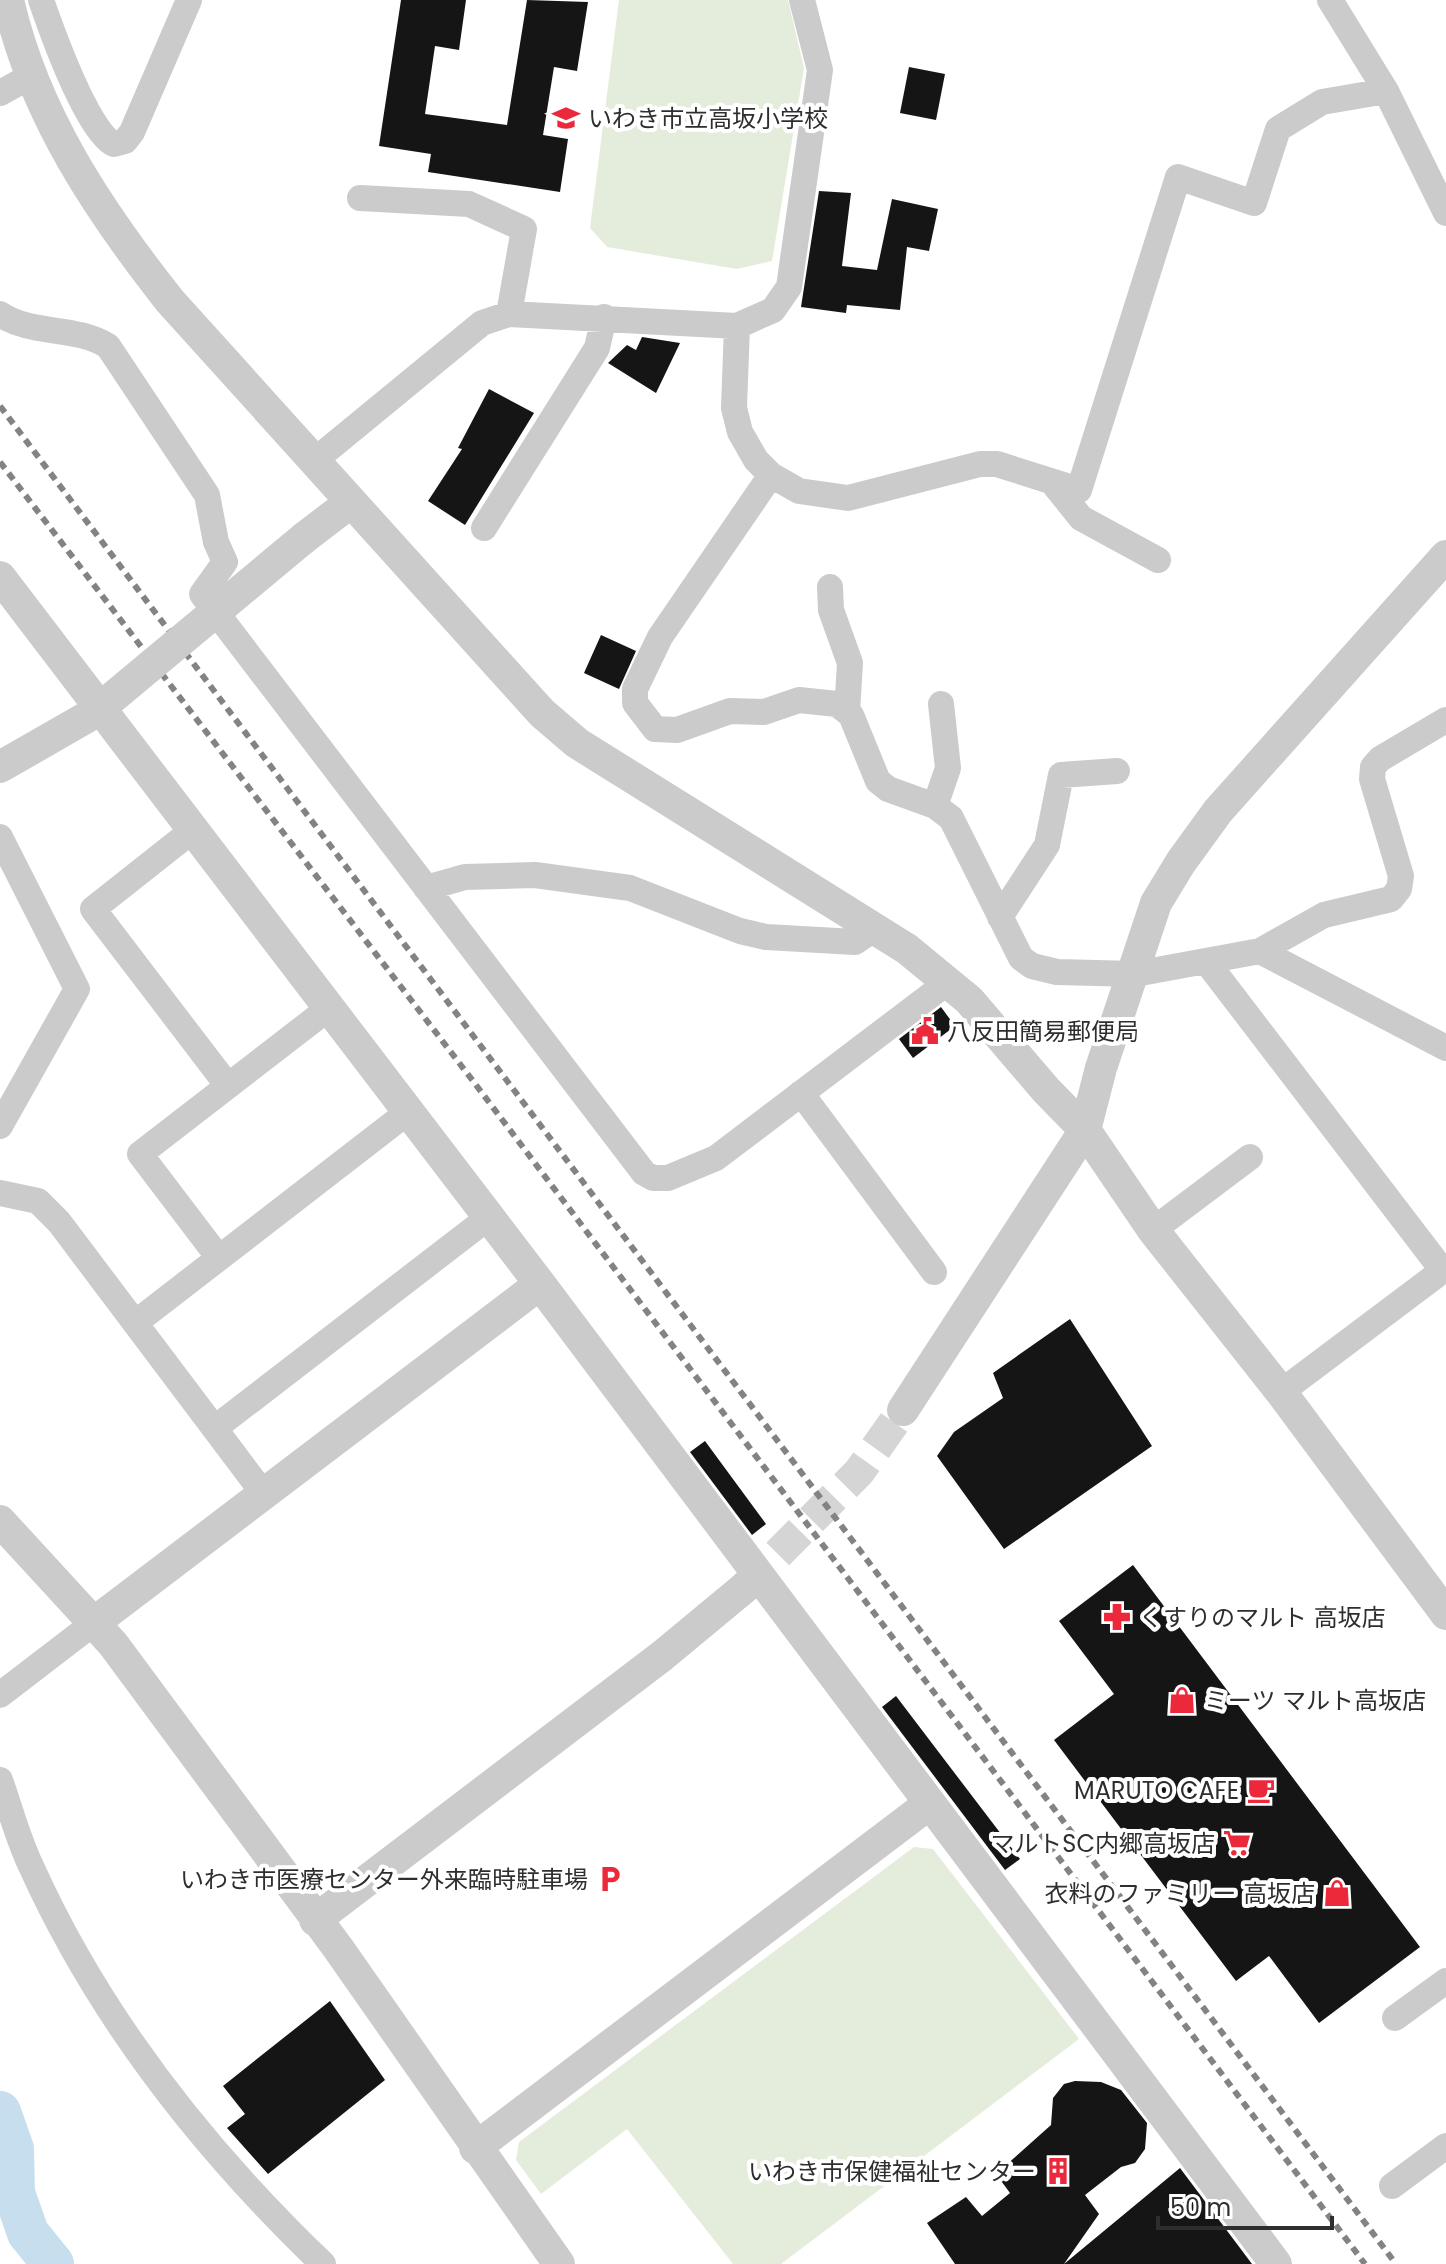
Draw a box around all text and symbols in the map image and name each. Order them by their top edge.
place label: いわき市立高坂小学校 [588,102,828,135]
school or university icon: いわき市立高坂小学校 [551,103,581,133]
place label: 八反田簡易郵便局 [947,1015,1139,1048]
public building icon: 八反田簡易郵便局 [910,1016,940,1046]
place label: くすりのマルト 高坂店 [1139,1601,1385,1634]
pharmacy icon: くすりのマルト 高坂店 [1102,1602,1132,1632]
place label: ミーツ マルト高坂店 [1204,1684,1426,1717]
shop icon: ミーツ マルト高坂店 [1167,1685,1197,1715]
place label: MARUTO CAFE [1074,1774,1239,1807]
cafe icon: MARUTO CAFE [1246,1775,1276,1805]
place label: マルトSC内郷高坂店 [990,1827,1215,1860]
supermarket icon: マルトSC内郷高坂店 [1222,1828,1252,1858]
place label: いわき市医療センター外来臨時駐車場 [180,1863,588,1896]
parking icon: いわき市医療センター外来臨時駐車場 [595,1864,625,1894]
place label: 衣料のファミリー 高坂店 [1045,1877,1315,1910]
shop icon: 衣料のファミリー 高坂店 [1322,1878,1352,1908]
place label: いわき市保健福祉センター [748,2155,1036,2188]
building icon: いわき市保健福祉センター [1043,2156,1073,2186]
scale bar [1158,2180,1332,2230]
text: 50 m [1170,2191,1231,2224]

